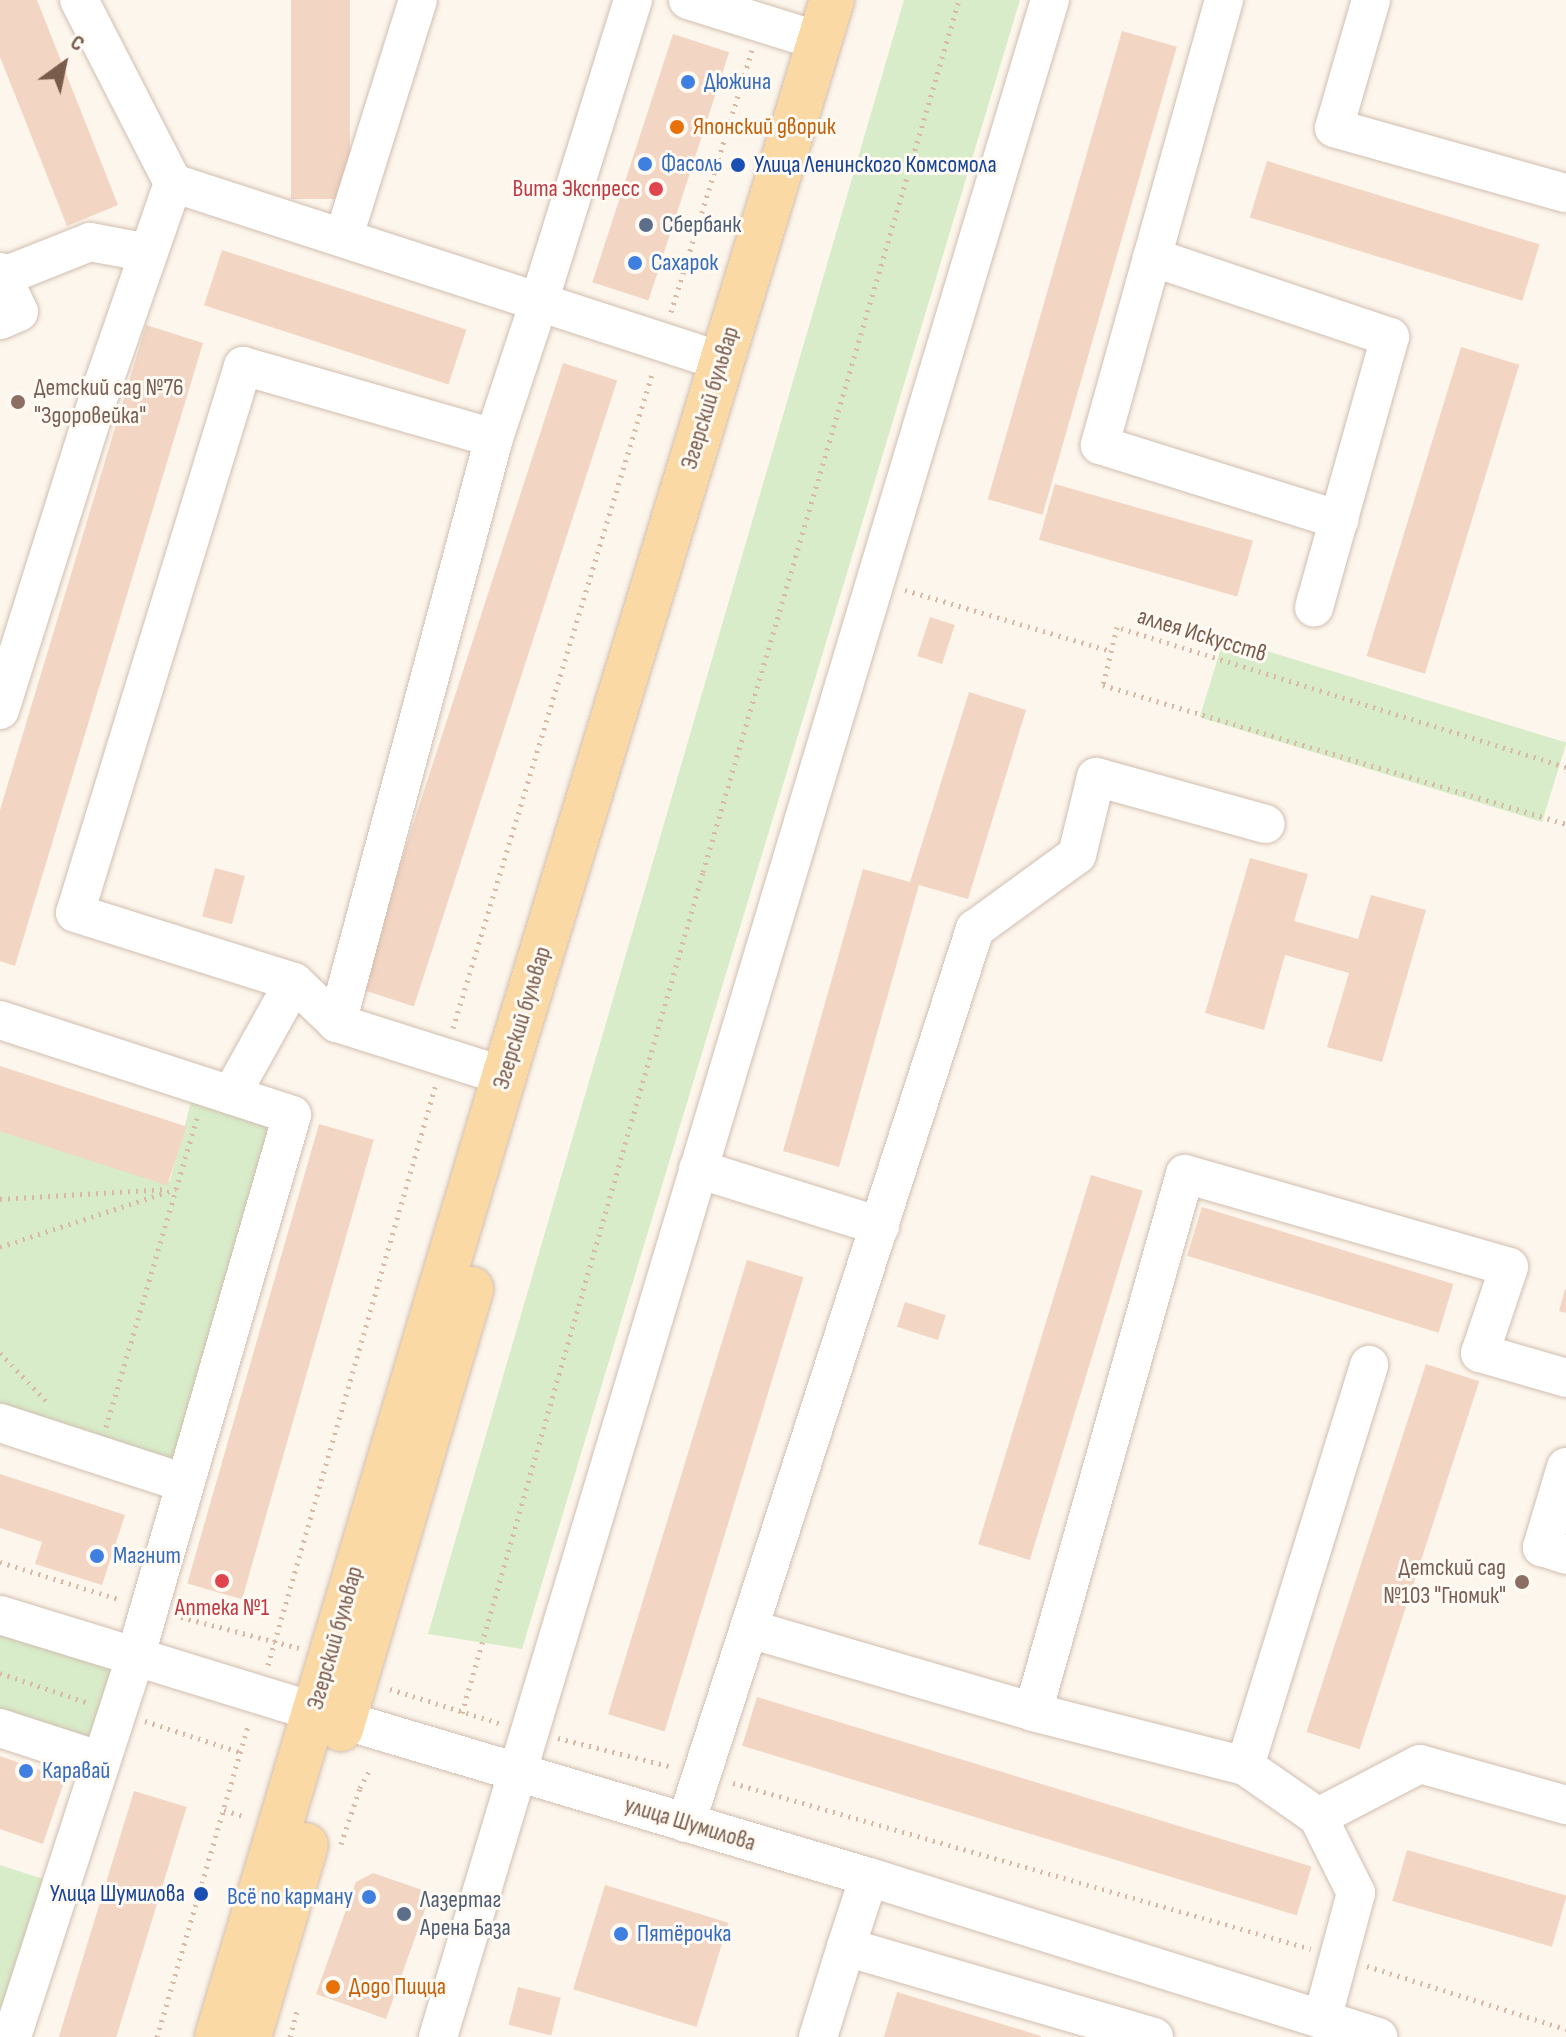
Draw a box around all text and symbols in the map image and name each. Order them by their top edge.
north arrow [24,24,104,104]
text: С [65,29,89,58]
place label: Дюжина [704,68,771,96]
marker: Дюжина [679,73,697,91]
place label: Японский дворик [693,113,836,141]
marker: Японский дворик [668,118,686,136]
place label: Фасоль [661,150,723,178]
place label: Улица Ленинского Комсомола [754,151,997,179]
marker: Фасоль [636,155,654,173]
marker: Улица Ленинского Комсомола [729,156,747,174]
place label: Вита Экспресс [512,175,640,203]
marker: Вита Экспресс [647,180,665,198]
place label: Сбербанк [662,211,741,239]
marker: Сбербанк [637,216,655,234]
place label: Сахарок [651,249,718,277]
marker: Сахарок [626,254,644,272]
street label: Эгерский бульвар [675,323,745,473]
place label: Детский сад №76 "Здоровейка" [34,374,184,430]
marker: Детский сад №76 "Здоровейка" [9,393,27,411]
street label: аллея Искусств [1134,602,1270,668]
street label: Эгерский бульвар [487,943,557,1093]
place label: Магнит [113,1542,181,1570]
marker: Магнит [88,1547,106,1565]
place label: Детский сад №103 "Гномик" [1383,1554,1506,1610]
street label: Эгерский бульвар [301,1563,369,1713]
marker: Аптека №1 [213,1572,231,1590]
marker: Детский сад №103 "Гномик" [1513,1573,1531,1591]
place label: Аптека №1 [175,1594,269,1622]
place label: Каравай [42,1757,110,1785]
marker: Каравай [17,1762,35,1780]
street label: улица Шумилова [621,1790,759,1858]
place label: Улица Шумилова [50,1880,185,1908]
place label: Всё по карману [227,1883,353,1911]
marker: Улица Шумилова [192,1885,210,1903]
place label: Лазертаг Арена База [420,1886,511,1942]
marker: Всё по карману [360,1888,378,1906]
marker: Лазертаг Арена База [395,1905,413,1923]
place label: Пятёрочка [637,1920,731,1948]
marker: Пятёрочка [612,1925,630,1943]
place label: Додо Пицца [349,1973,446,2001]
marker: Додо Пицца [324,1978,342,1996]

